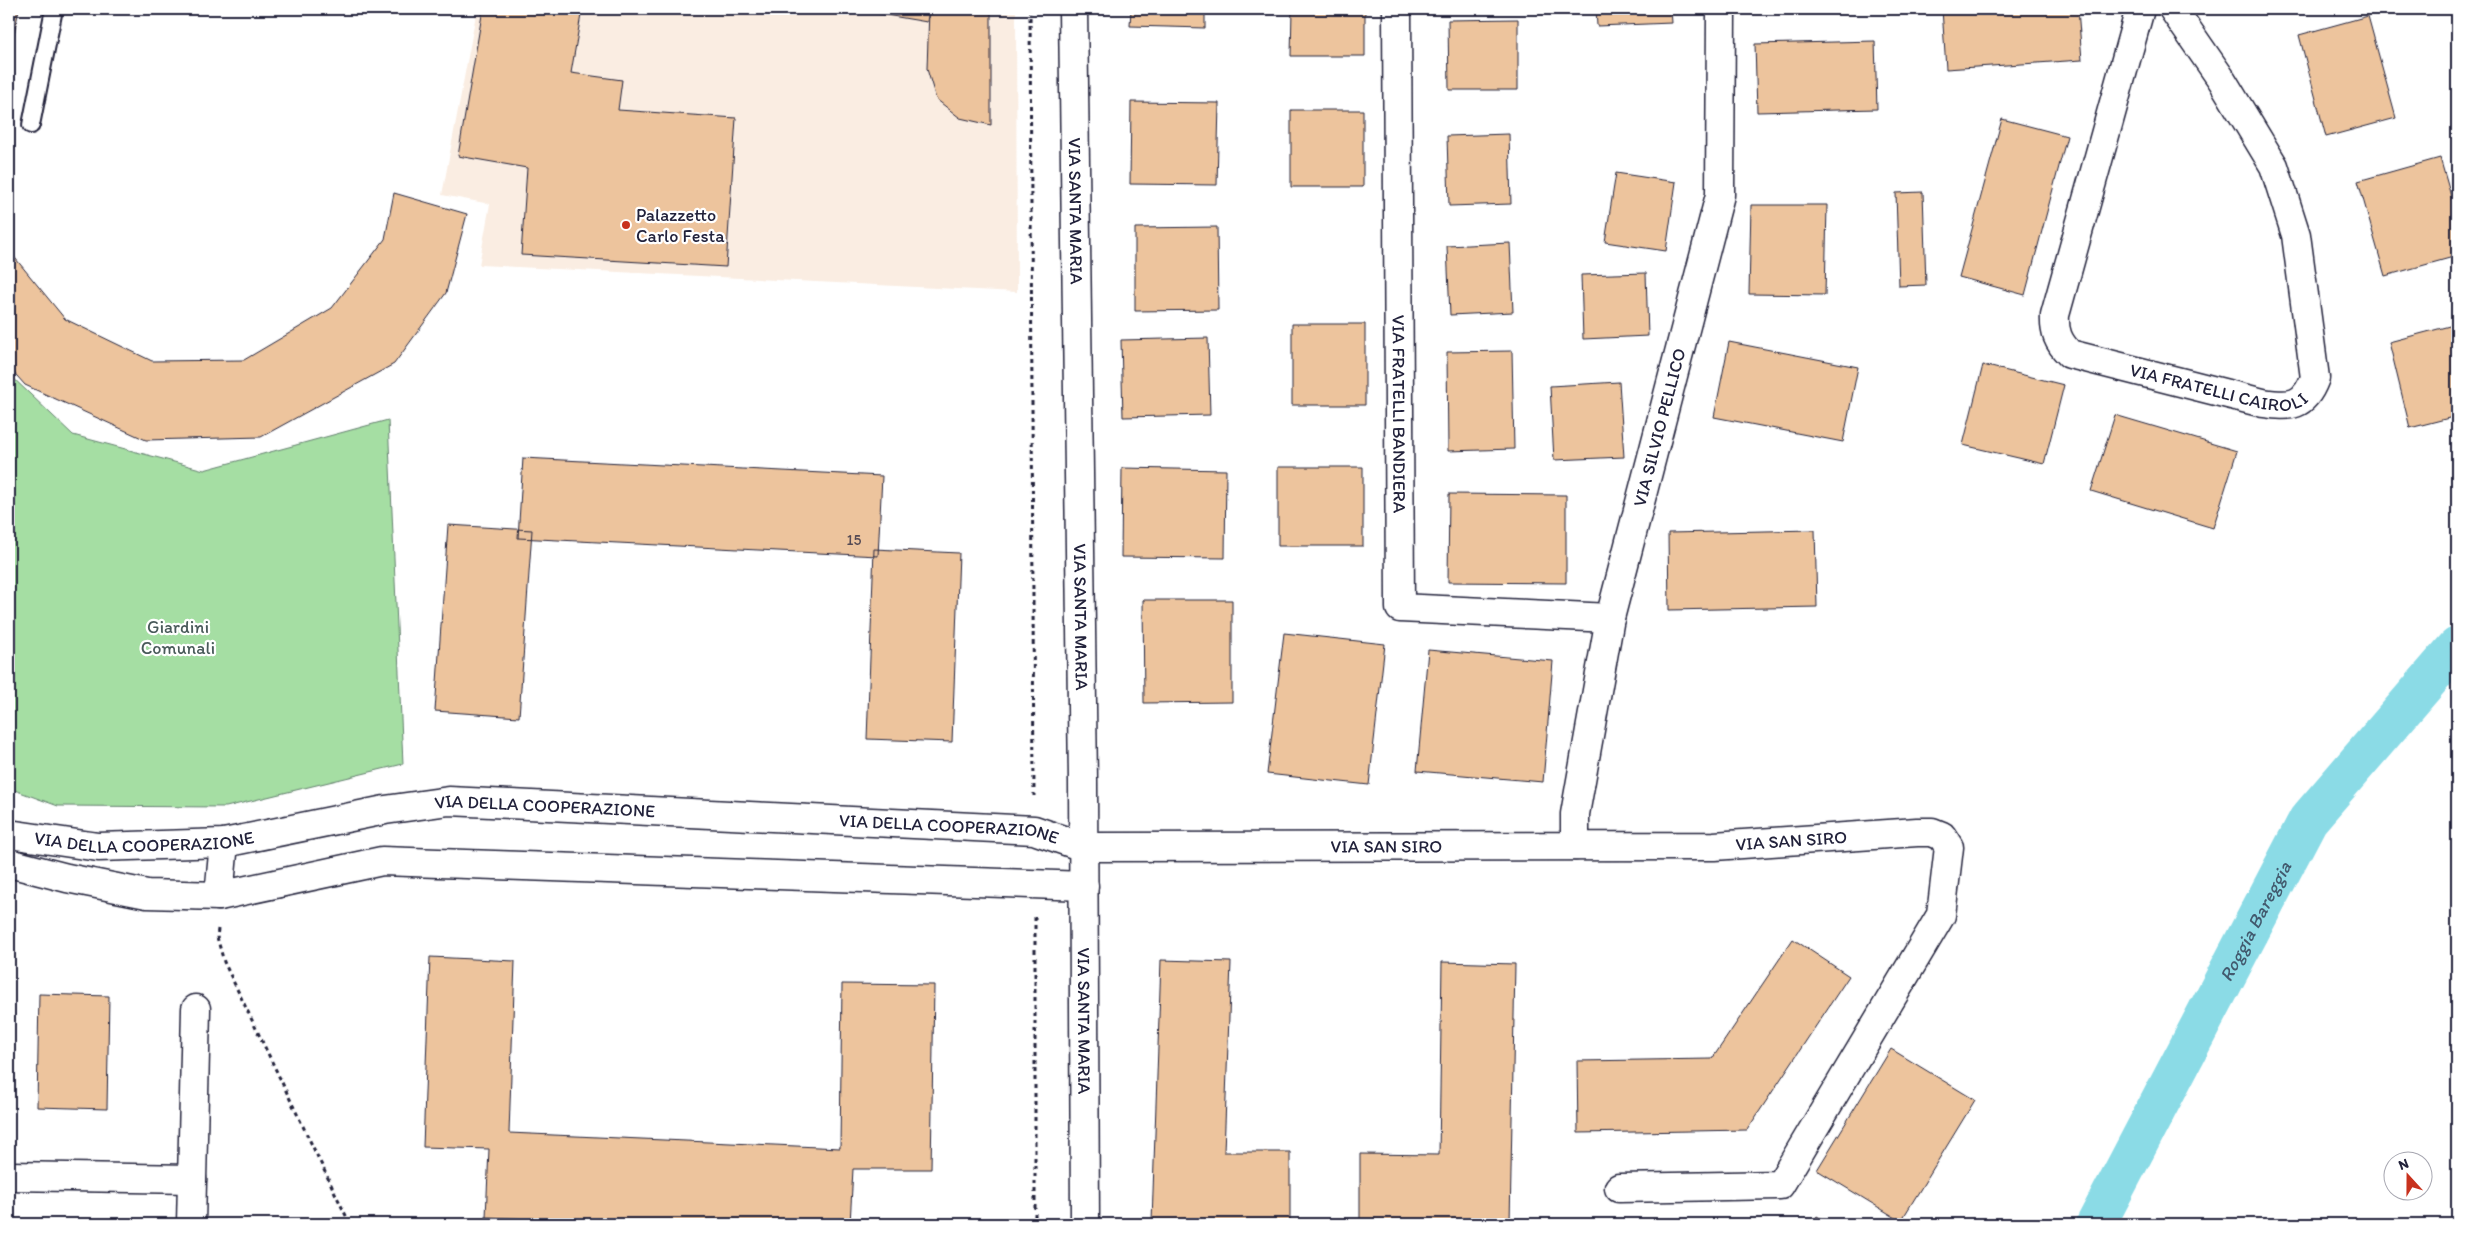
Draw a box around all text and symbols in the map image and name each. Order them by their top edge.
street label: VIA SANTA MARIA [1064,137,1088,285]
place label: Palazzetto Carlo Festa [636,204,725,247]
marker: Palazzetto Carlo Festa [620,219,632,231]
street label: VIA FRATELLI BANDIERA [1388,315,1411,514]
street label: VIA SILVIO PELLICO [1628,346,1691,509]
street label: VIA FRATELLI CAIROLI [2128,359,2313,416]
house number: 15 [847,531,862,549]
street label: VIA SANTA MARIA [1069,543,1093,691]
park label: Giardini Comunali [141,616,215,659]
street label: VIA DELLA COOPERAZIONE [433,790,656,822]
street label: VIA DELLA COOPERAZIONE [839,809,1062,849]
street label: VIA DELLA COOPERAZIONE [33,826,256,858]
street label: VIA SAN SIRO [1735,826,1848,855]
street label: VIA SAN SIRO [1331,835,1442,858]
water label: Roggia Bareggia [2214,857,2296,985]
street label: VIA SANTA MARIA [1073,947,1095,1095]
north arrow [2384,1150,2434,1200]
text: N [2396,1155,2411,1174]

